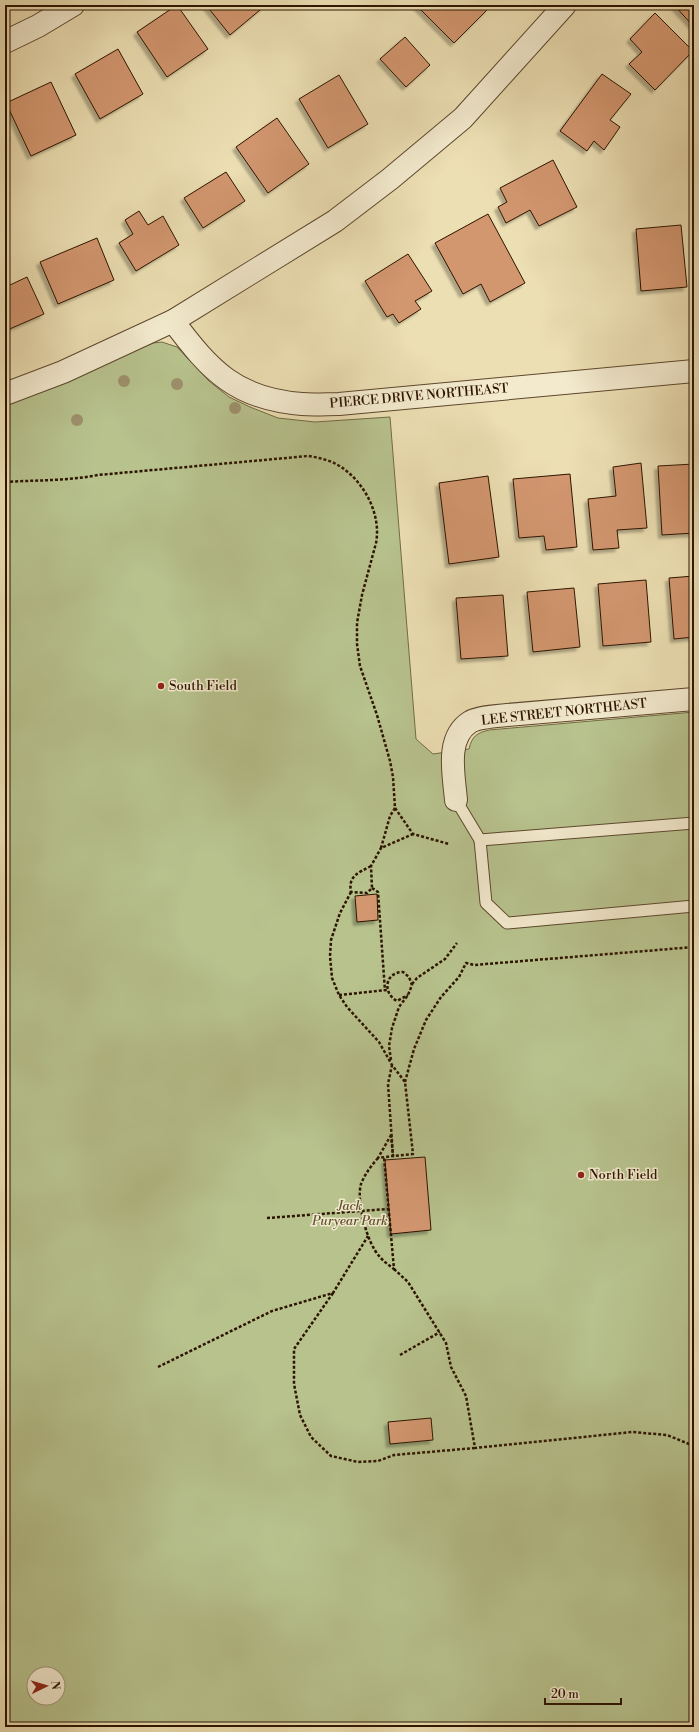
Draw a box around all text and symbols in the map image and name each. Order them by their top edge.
street label: PIERCE DRIVE NORTHEAST [329,380,509,412]
place label: South Field [169,678,237,694]
marker: South Field [156,681,166,691]
street label: LEE STREET NORTHEAST [480,695,648,729]
place label: North Field [589,1167,658,1183]
marker: North Field [576,1170,586,1180]
park label: Jack Puryear Park [311,1198,388,1229]
north arrow [26,1666,66,1706]
text: N [48,1680,62,1690]
scale bar [545,1680,621,1706]
text: 20 m [551,1687,579,1702]

